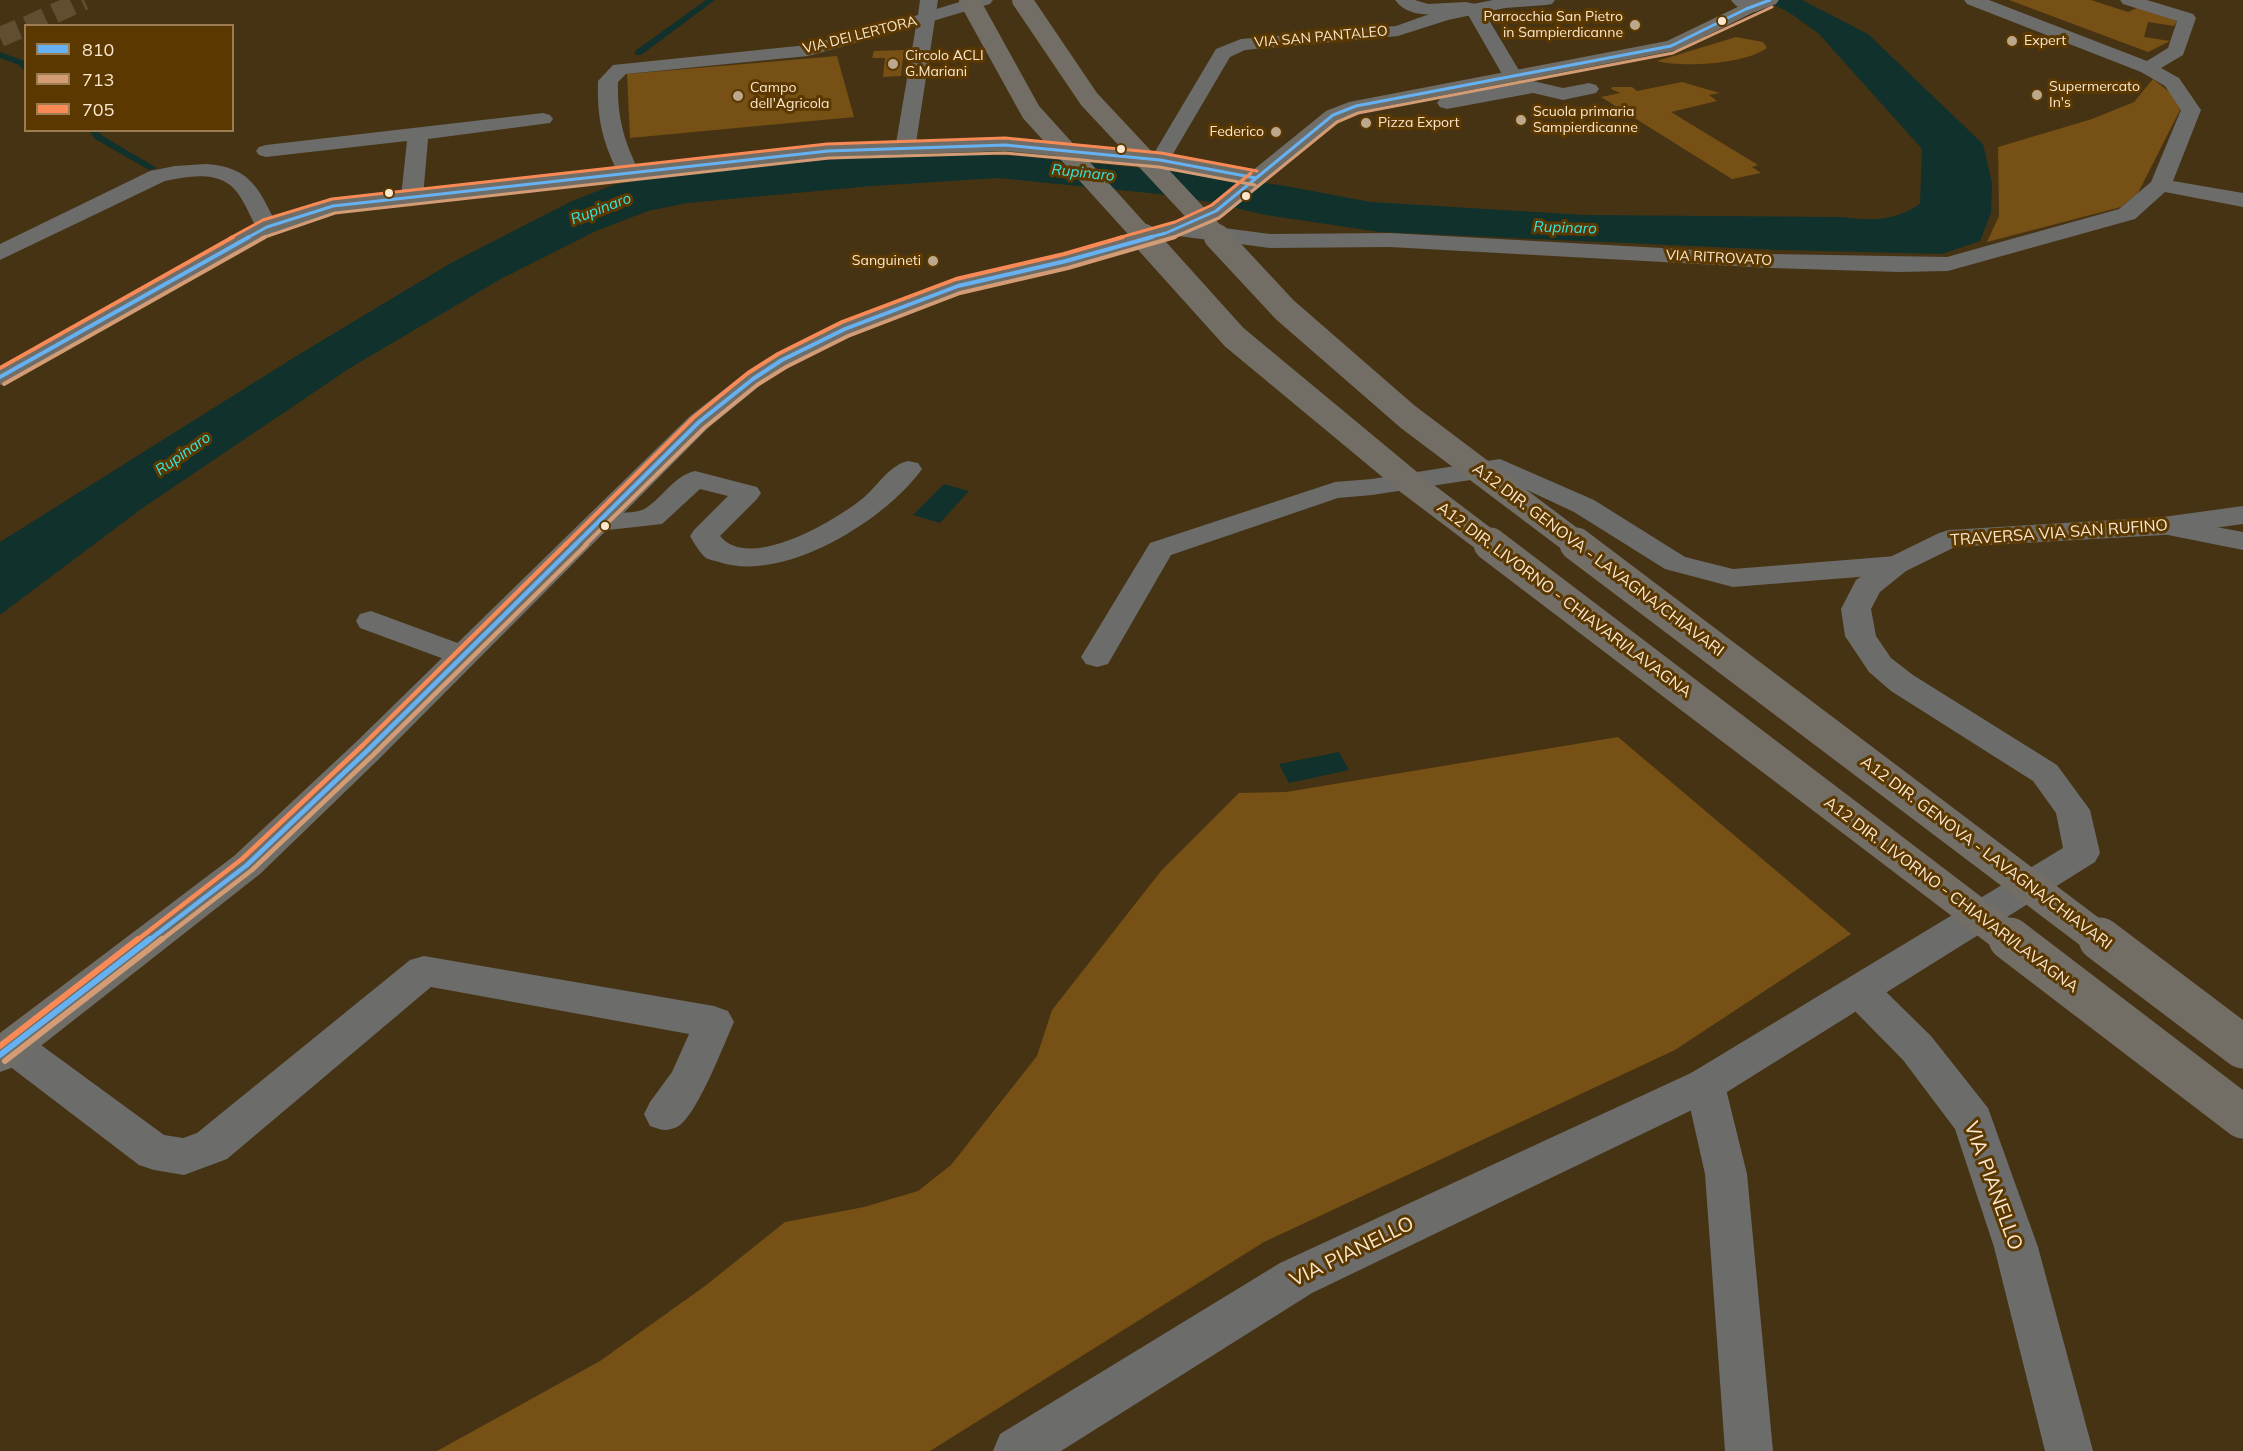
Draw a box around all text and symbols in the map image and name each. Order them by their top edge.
place label: Parrocchia San Pietro in Sampierdicanne [1484,9,1623,42]
street label: VIA DEI LERTORA [801,13,919,57]
unlabelled marker [1716,15,1728,27]
marker: Parrocchia San Pietro in Sampierdicanne [1628,18,1642,32]
street label: VIA SAN PANTALEO [1254,23,1388,51]
legend [24,24,234,132]
place label: Expert [2024,33,2066,49]
marker: Expert [2005,34,2019,48]
text: 810 [82,38,114,61]
place label: Circolo ACLI G.Mariani [905,48,984,80]
marker: Circolo ACLI G.Mariani [886,57,900,71]
text: 713 [82,68,114,91]
place label: Supermercato In's [2049,79,2140,112]
place label: Campo dell'Agricola [750,80,829,112]
marker: Supermercato In's [2030,88,2044,102]
marker: Campo dell'Agricola [731,89,745,103]
text: 705 [82,98,114,121]
place label: Scuola primaria Sampierdicanne [1533,104,1638,136]
marker: Scuola primaria Sampierdicanne [1514,113,1528,127]
place label: Pizza Export [1378,115,1459,131]
marker: Pizza Export [1359,116,1373,130]
place label: Federico [1210,124,1264,140]
marker: Federico [1269,125,1283,139]
unlabelled marker [1115,143,1127,155]
water label: Rupinaro [1051,161,1115,185]
unlabelled marker [383,187,395,199]
water label: Rupinaro [568,189,634,229]
unlabelled marker [1240,190,1252,202]
water label: Rupinaro [1533,218,1597,238]
street label: VIA RITROVATO [1666,247,1772,269]
place label: Sanguineti [852,253,921,269]
marker: Sanguineti [926,254,940,268]
water label: Rupinaro [152,428,214,480]
street label: A12 DIR. GENOVA - LAVAGNA/CHIAVARI [1469,459,1727,661]
street label: A12 DIR. LIVORNO - CHIAVARI/LAVAGNA [1433,498,1695,702]
street label: TRAVERSA VIA SAN RUFINO [1949,516,2169,550]
unlabelled marker [599,520,611,532]
street label: A12 DIR. GENOVA - LAVAGNA/CHIAVARI [1857,752,2115,954]
street label: A12 DIR. LIVORNO - CHIAVARI/LAVAGNA [1820,793,2082,997]
street label: VIA PIANELLO [1959,1118,2027,1254]
street label: VIA PIANELLO [1286,1212,1418,1292]

